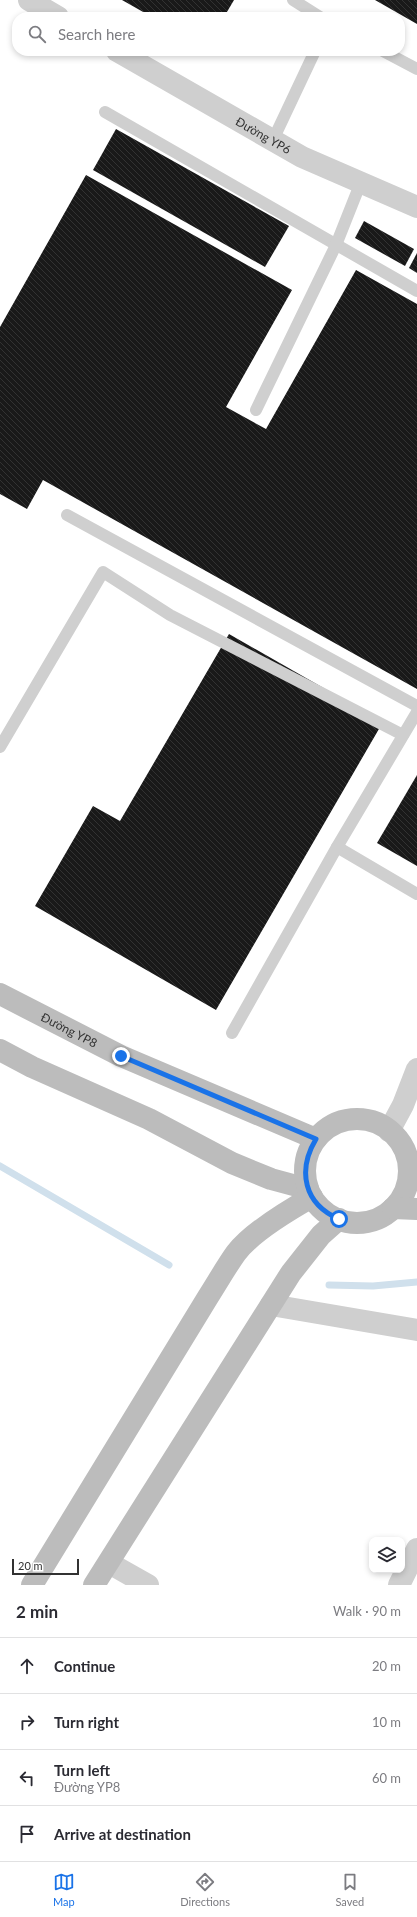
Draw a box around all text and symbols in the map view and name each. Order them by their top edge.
search box [12,12,405,56]
icon: search [26,23,48,45]
text: Search here [58,25,135,43]
street label: Đường YP6 [233,113,294,157]
street label: Đường YP8 [39,1009,100,1050]
route end [112,1047,130,1065]
route start [330,1210,348,1228]
map controls [369,1537,405,1573]
button: layers [369,1537,405,1573]
scale bar [12,1557,79,1576]
text: 20 m [18,1559,43,1572]
text: 2 min [16,1601,58,1622]
text: Walk · 90 m [333,1603,401,1619]
icon: ahead [16,1655,38,1677]
text: Continue [54,1657,115,1675]
text: 20 m [372,1658,401,1674]
icon: right [16,1711,38,1733]
text: Turn right [54,1713,119,1731]
text: 10 m [372,1714,401,1730]
text: Turn left [54,1761,110,1779]
icon: left [16,1767,38,1789]
text: 60 m [372,1770,401,1786]
text: Đường YP8 [54,1779,120,1795]
icon: arrive [16,1823,38,1845]
text: Arrive at destination [54,1825,191,1843]
tab: Map [53,1871,75,1908]
tab: Directions [180,1871,230,1908]
tab: Saved [335,1871,364,1908]

